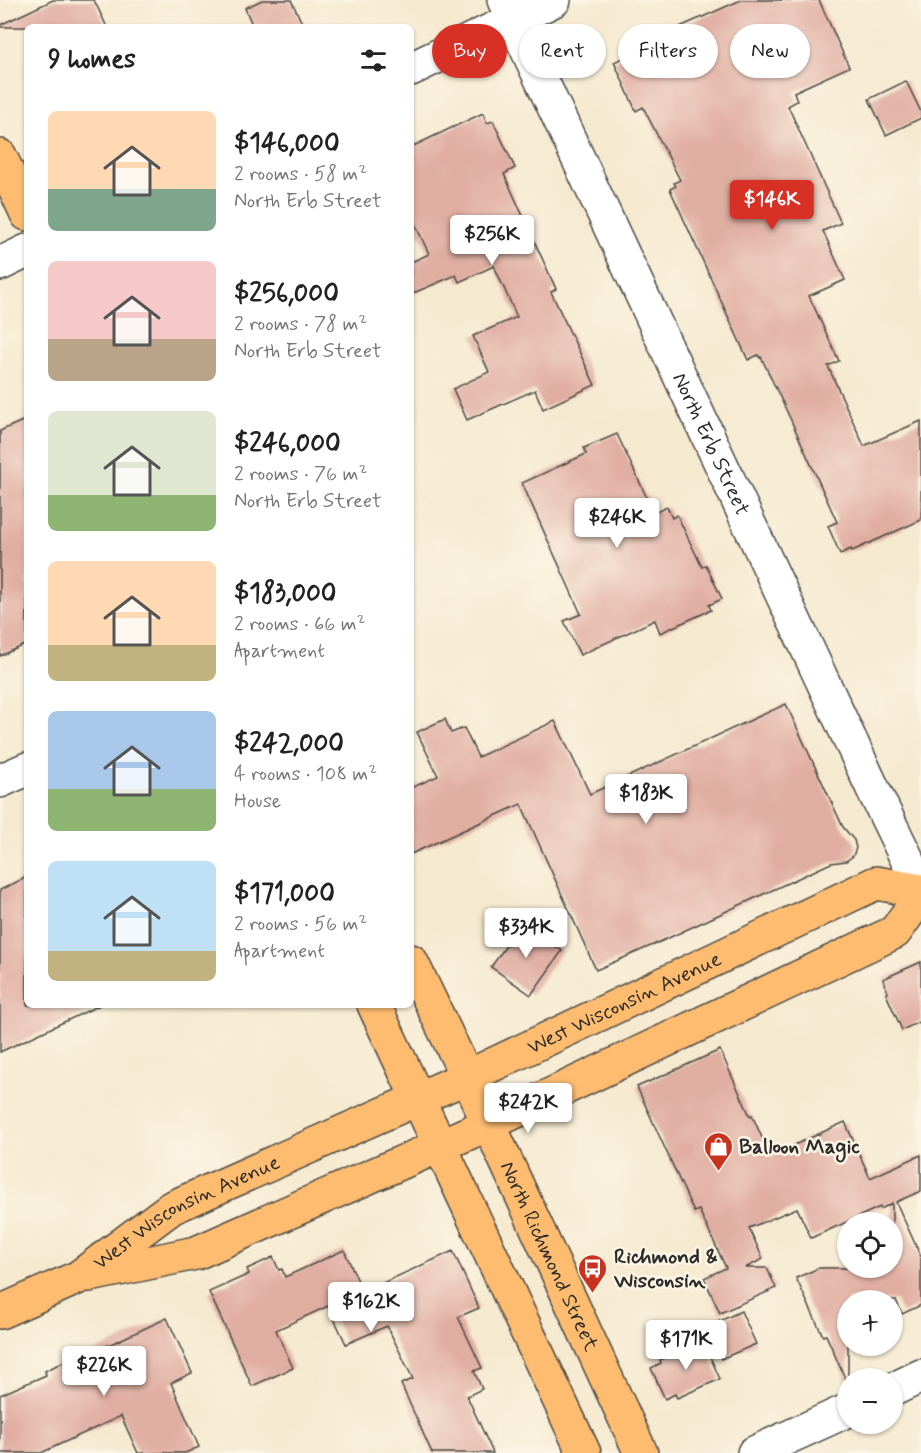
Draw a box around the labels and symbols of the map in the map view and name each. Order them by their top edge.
pin: $146K [730,180,814,231]
pin: $256K [450,215,534,266]
street label: North Erb Street [665,368,756,520]
pin: $246K [575,498,659,549]
pin: $183K [604,774,688,825]
pin: $334K [484,908,568,959]
street label: West Wisconsin Avenue [523,945,726,1061]
pin: $242K [486,1083,570,1134]
shop icon: Balloon Magic [702,1130,734,1172]
place label: Balloon Magic [739,1133,860,1163]
street label: West Wisconsin Avenue [88,1149,284,1277]
street label: North Richmond Street [493,1157,605,1356]
place label: Richmond & Wisconsin [613,1243,718,1295]
bus stop icon: Richmond & Wisconsin [577,1252,609,1294]
pin: $162K [329,1282,413,1333]
pin: $171K [644,1320,728,1371]
pin: $226K [62,1346,146,1397]

